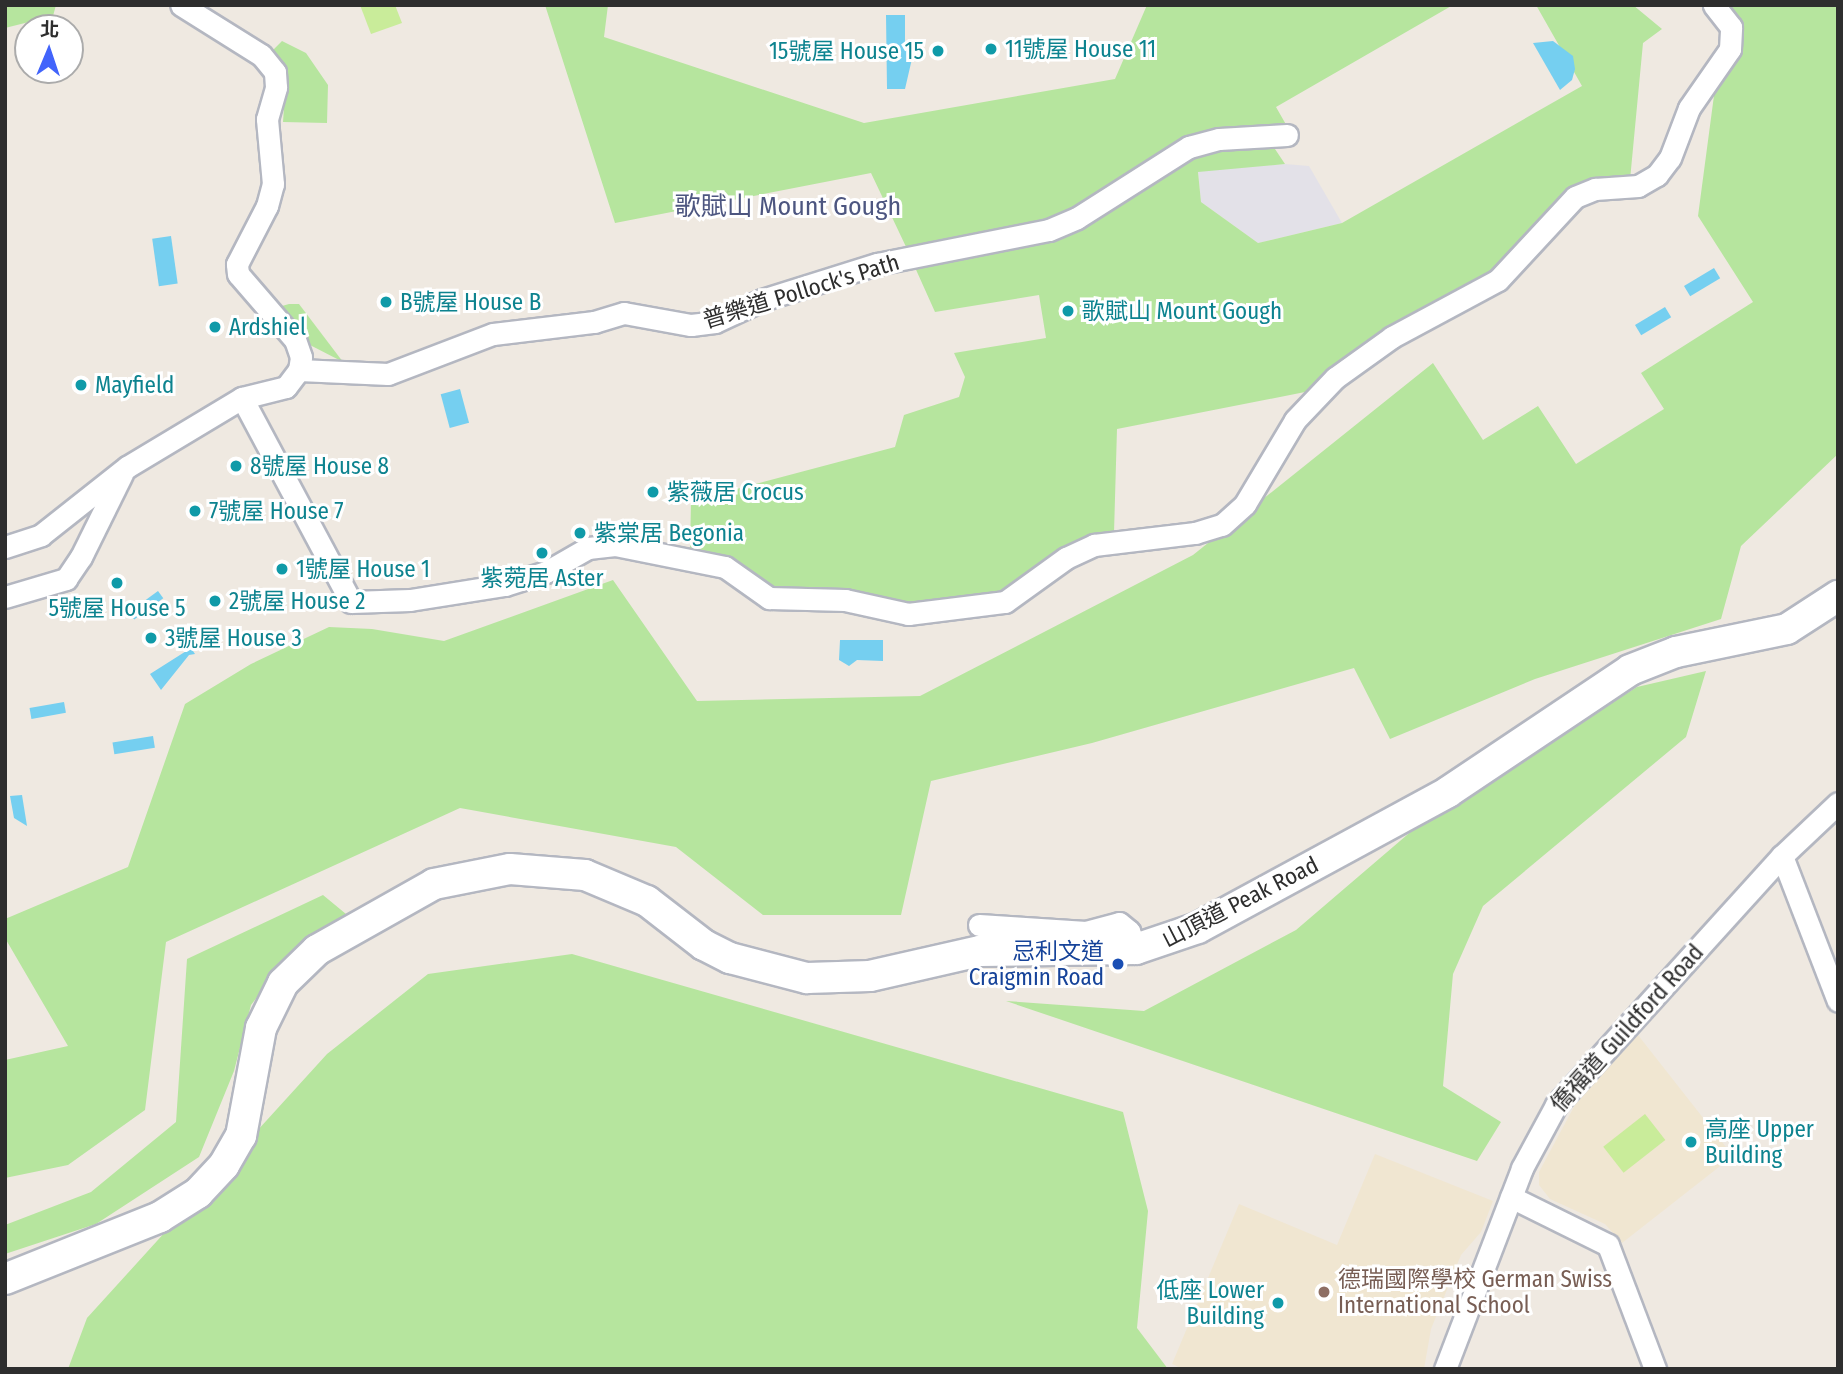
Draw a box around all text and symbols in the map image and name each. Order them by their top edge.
north arrow [14,14,84,84]
text: 北 [40,18,60,41]
place label: 11號屋 House 11 [1005,35,1156,63]
place label: 15號屋 House 15 [769,37,924,65]
marker: 11號屋 House 11 [983,41,999,57]
marker: 15號屋 House 15 [930,43,946,59]
district label: 歌賦山 Mount Gough [675,191,901,223]
street label: 普樂道 Pollock's Path [699,248,903,334]
place label: B號屋 House B [400,288,541,316]
marker: B號屋 House B [378,294,394,310]
place label: 歌賦山 Mount Gough [1082,297,1282,325]
marker: 歌賦山 Mount Gough [1060,303,1076,319]
place label: Ardshiel [229,313,306,341]
marker: Ardshiel [207,319,223,335]
place label: Mayfield [95,371,174,399]
marker: Mayfield [73,377,89,393]
place label: 8號屋 House 8 [250,452,389,480]
marker: 8號屋 House 8 [228,458,244,474]
place label: 紫薇居 Crocus [667,478,804,506]
marker: 紫薇居 Crocus [645,484,661,500]
place label: 7號屋 House 7 [209,497,344,525]
marker: 7號屋 House 7 [187,503,203,519]
place label: 紫棠居 Begonia [594,519,744,547]
marker: 紫棠居 Begonia [572,525,588,541]
marker: 紫菀居 Aster [534,545,550,561]
place label: 1號屋 House 1 [296,555,430,583]
marker: 1號屋 House 1 [274,561,290,577]
place label: 紫菀居 Aster [481,564,603,592]
marker: 5號屋 House 5 [109,575,125,591]
place label: 2號屋 House 2 [229,587,365,615]
marker: 2號屋 House 2 [207,593,223,609]
place label: 5號屋 House 5 [48,594,186,622]
place label: 3號屋 House 3 [165,624,302,652]
marker: 3號屋 House 3 [143,630,159,646]
street label: 山頂道 Peak Road [1157,851,1323,953]
place label: 忌利文道 Craigmin Road [969,937,1104,991]
street label: 僑福道 Guildford Road [1545,939,1709,1117]
marker: 忌利文道 Craigmin Road [1110,956,1126,972]
place label: 高座 Upper Building [1705,1115,1814,1169]
marker: 高座 Upper Building [1683,1134,1699,1150]
place label: 德瑞國際學校 German Swiss International School [1338,1265,1612,1319]
place label: 低座 Lower Building [1156,1276,1264,1330]
marker: 德瑞國際學校 German Swiss International School [1316,1284,1332,1300]
marker: 低座 Lower Building [1270,1295,1286,1311]

